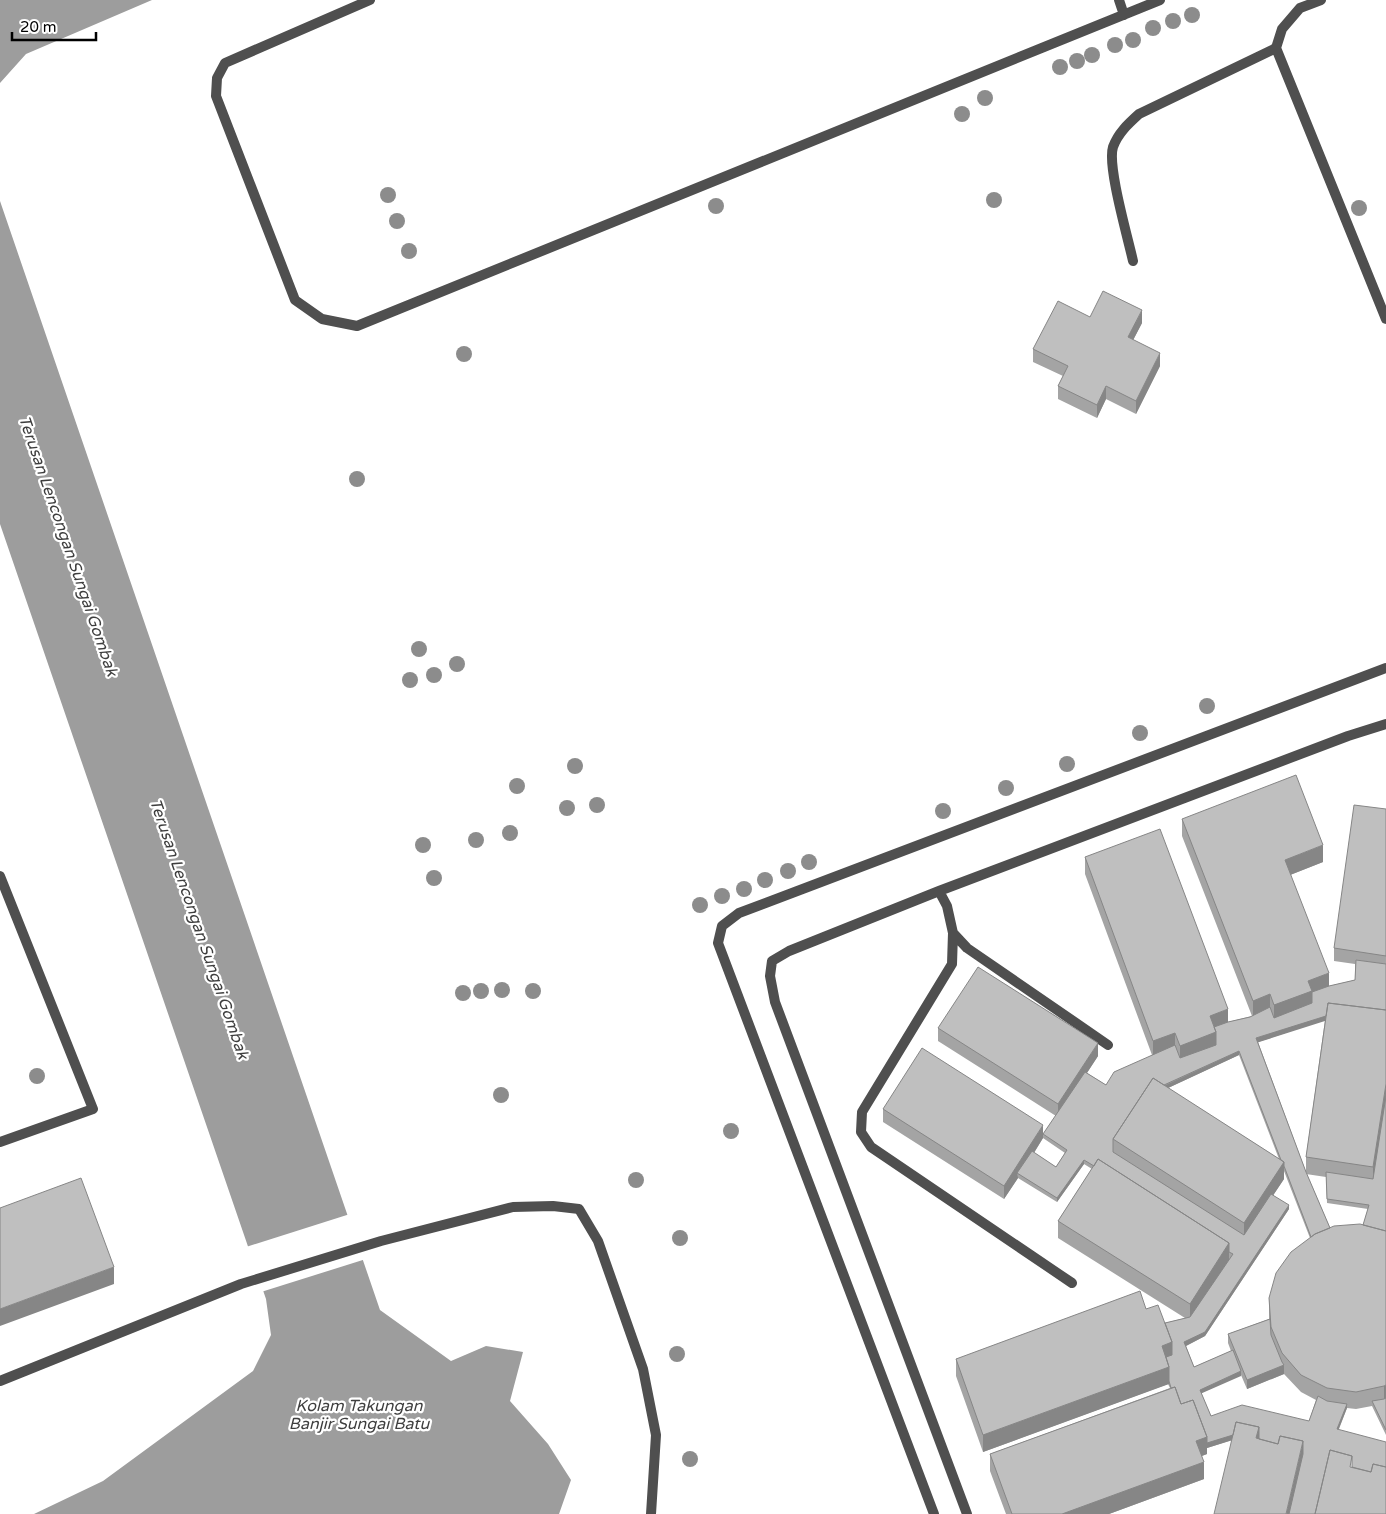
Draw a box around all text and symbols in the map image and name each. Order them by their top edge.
scale bar [12,10,96,42]
text: 20 m [20,18,57,36]
water label: Terusan Lencongan Sungai Gombak [14,413,122,680]
water label: Terusan Lencongan Sungai Gombak [145,796,253,1063]
water label: Kolam Takungan Banjir Sungai Batu [289,1396,430,1434]

